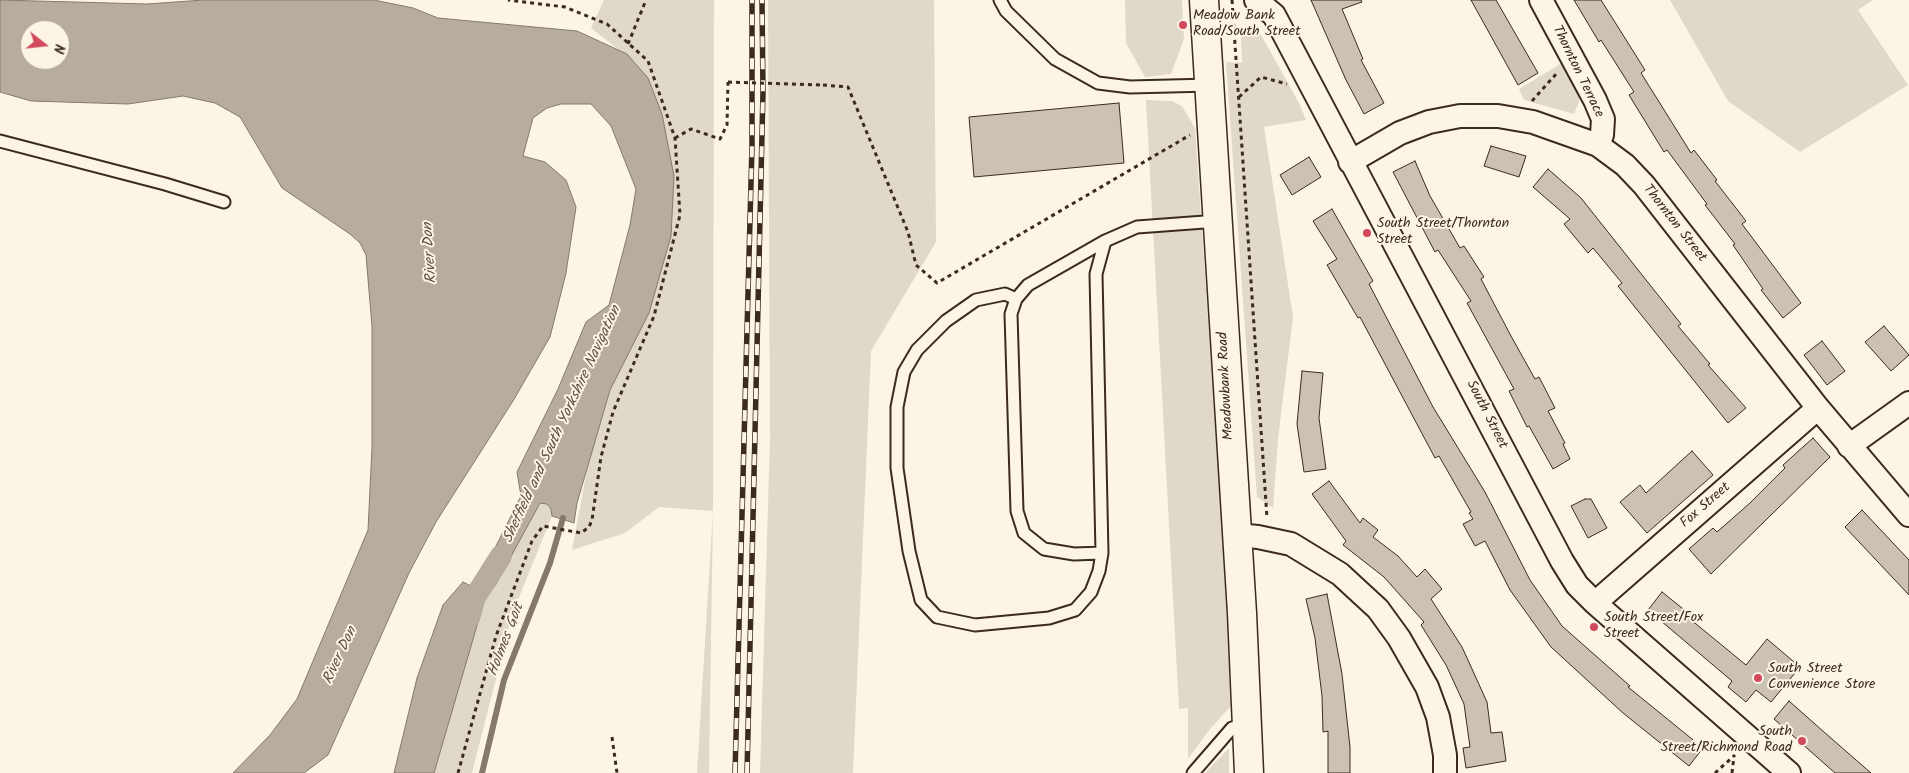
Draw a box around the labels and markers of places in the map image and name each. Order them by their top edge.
place label: Meadow Bank Road/South Street [1193,9,1301,41]
marker: Meadow Bank Road/South Street [1177,19,1189,31]
place label: South Street/Thornton Street [1377,217,1509,250]
marker: South Street/Thornton Street [1361,227,1373,239]
place label: South Street/Fox Street [1604,611,1703,644]
marker: South Street/Fox Street [1588,621,1600,633]
place label: South Street Convenience Store [1768,662,1875,694]
marker: South Street Convenience Store [1752,672,1764,684]
place label: South Street/Richmond Road [1661,725,1792,758]
marker: South Street/Richmond Road [1796,735,1808,747]

